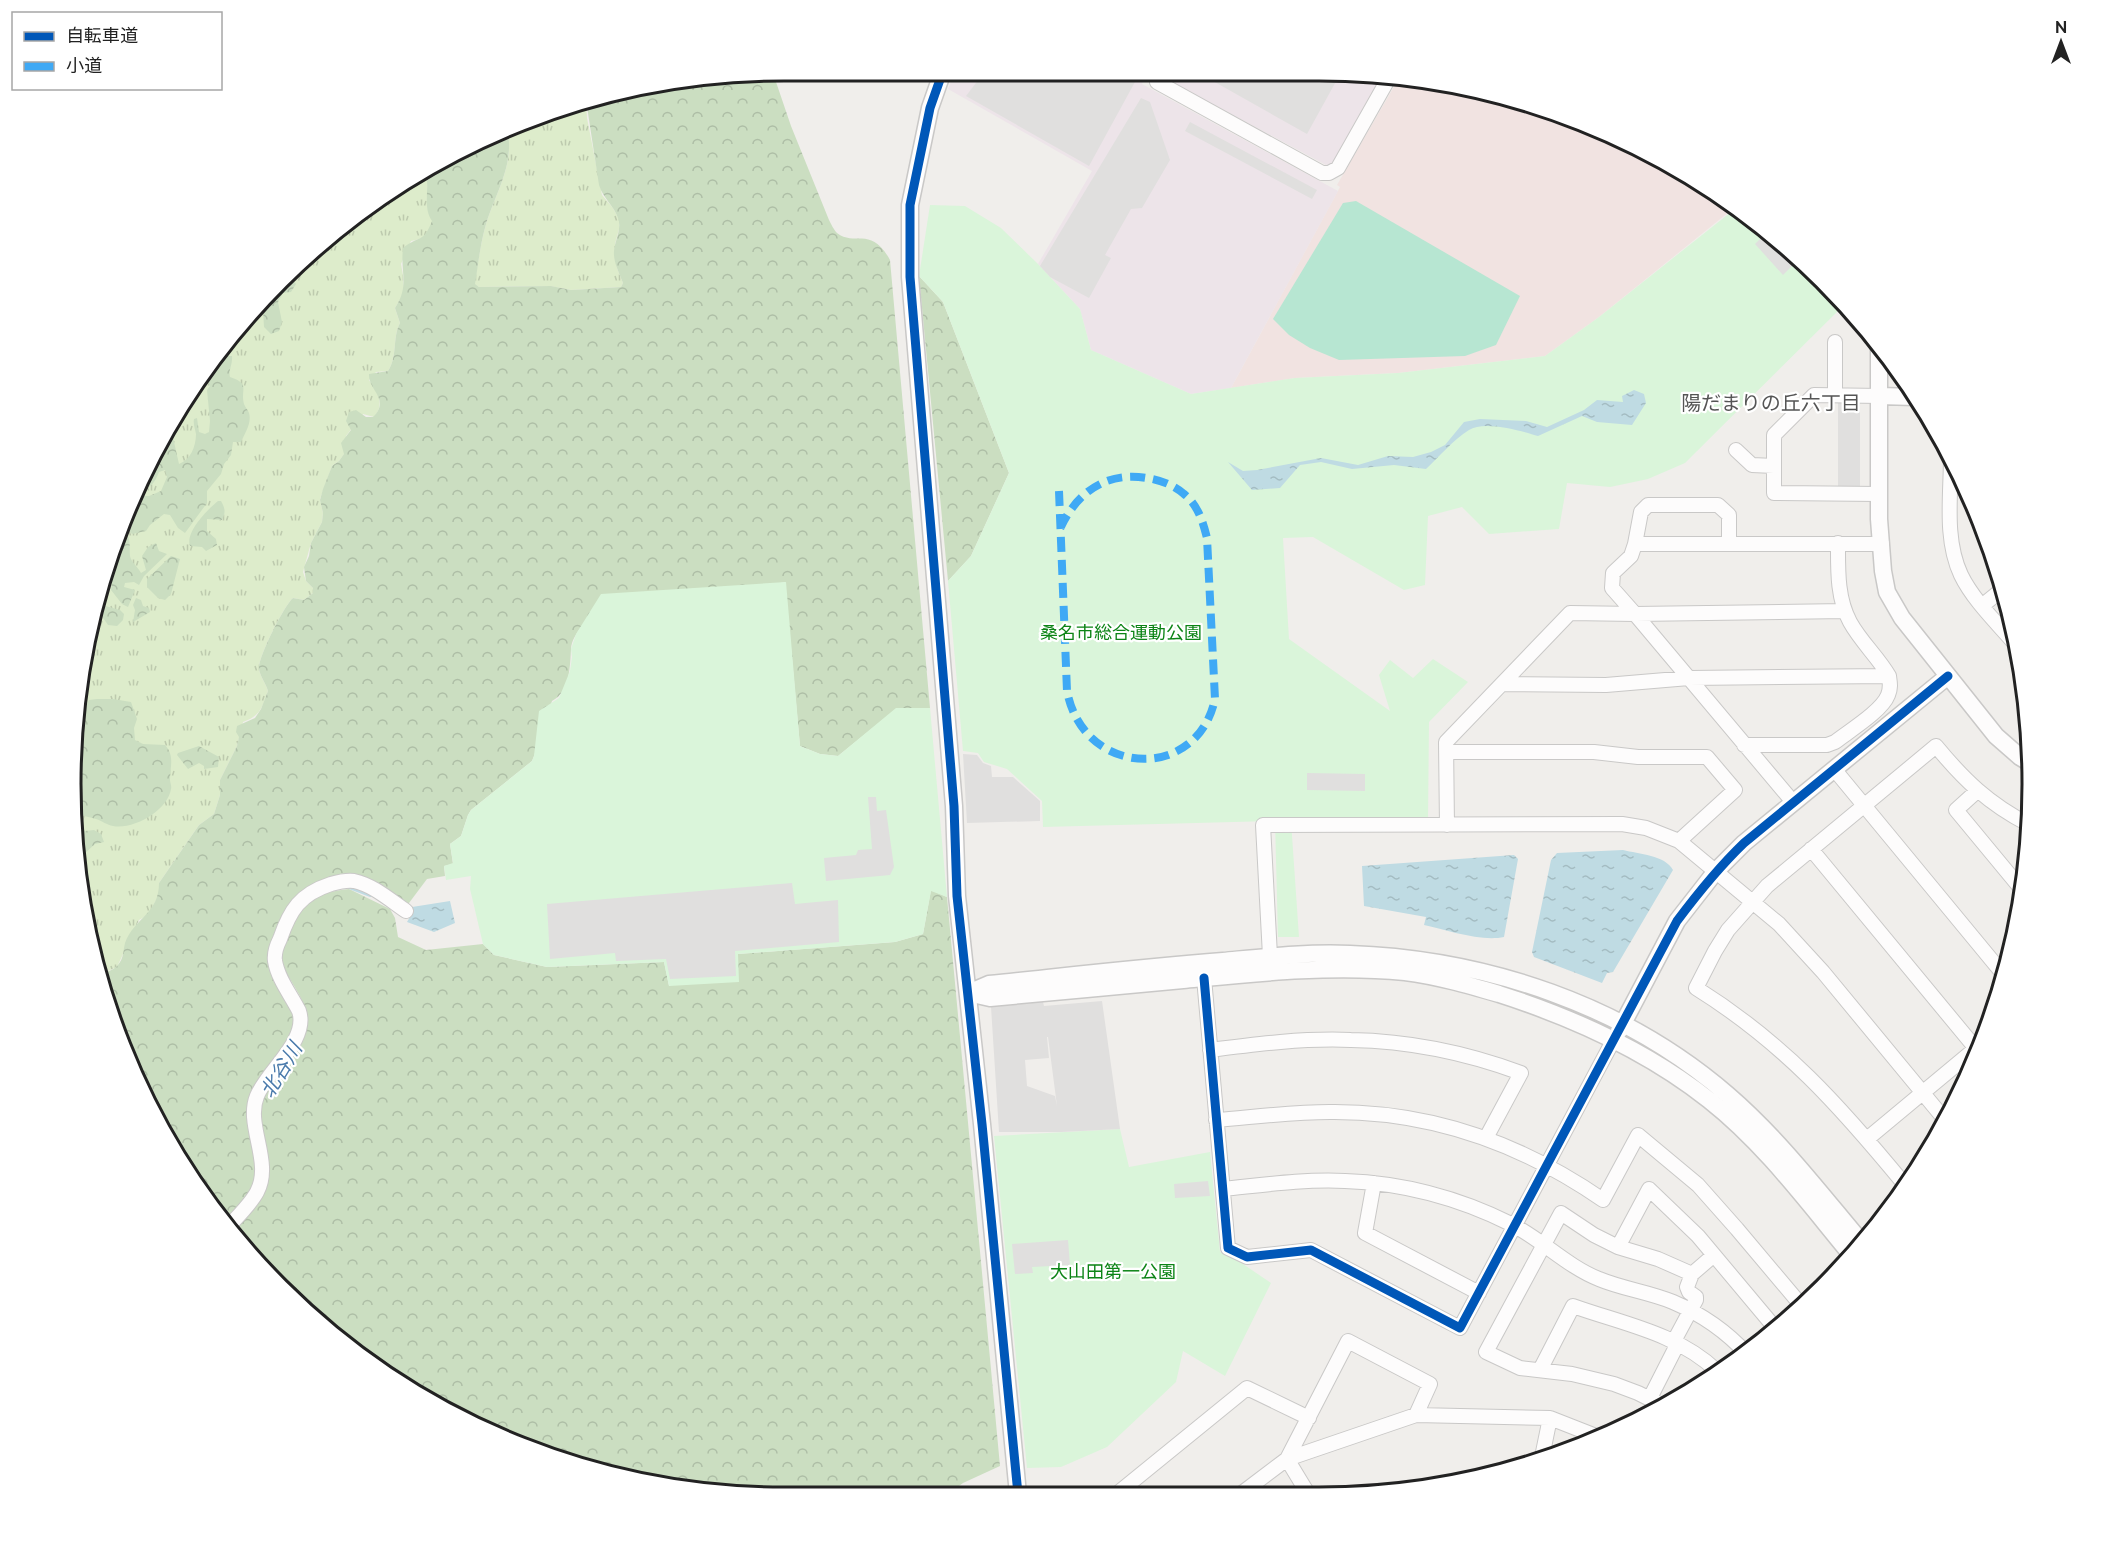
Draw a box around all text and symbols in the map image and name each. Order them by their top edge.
legend [12,12,222,90]
north arrow [2031,12,2091,72]
text: N [2055,18,2067,37]
text: 自転車道 [66,25,138,46]
text: 小道 [66,55,102,76]
district label: 陽だまりの丘六丁目 [1681,391,1861,415]
park label: 桑名市総合運動公園 [1040,622,1202,643]
water label: 北谷川 [255,1036,308,1102]
park label: 大山田第一公園 [1050,1261,1176,1282]

